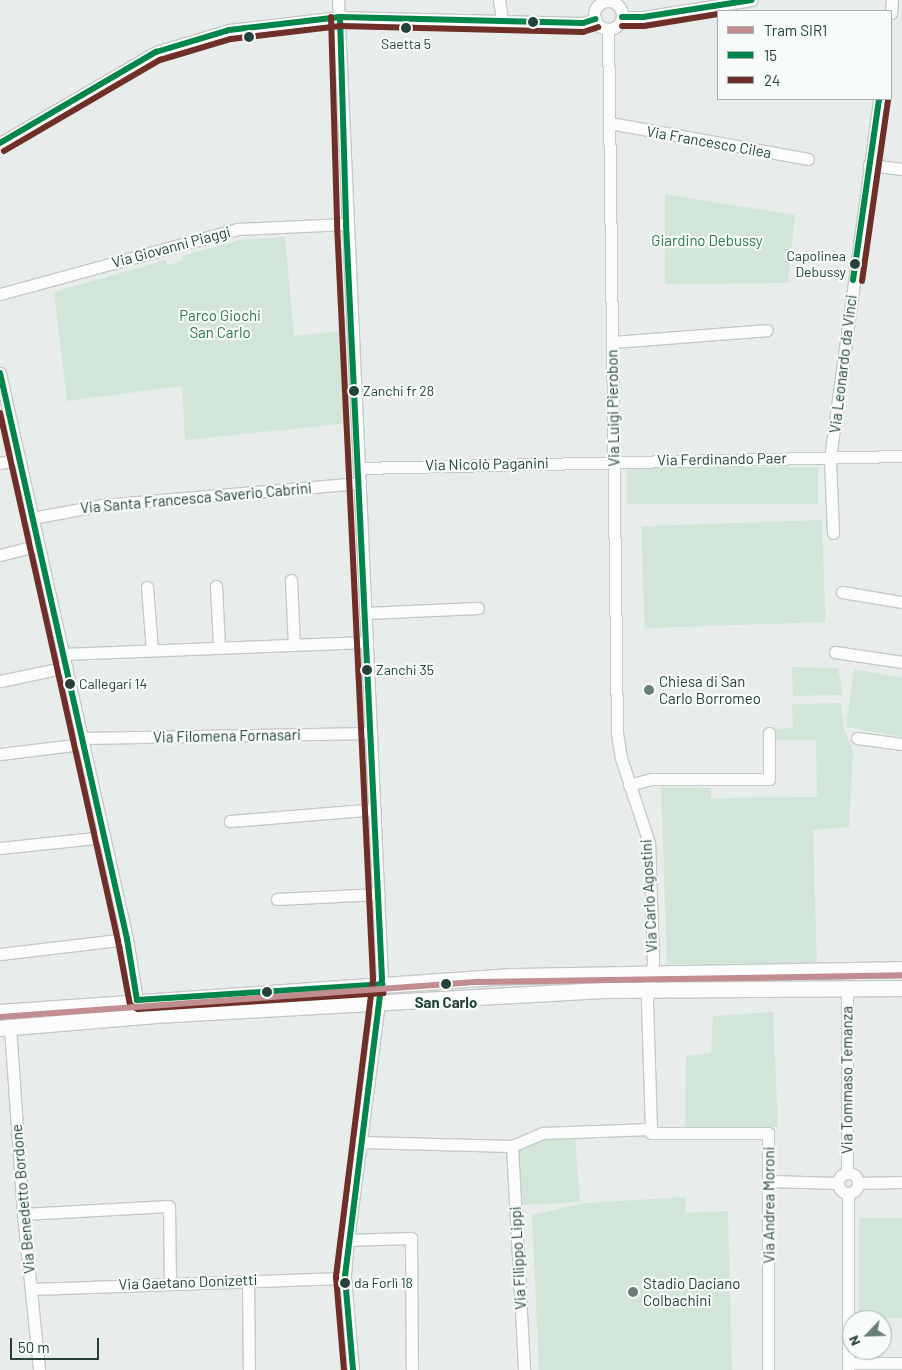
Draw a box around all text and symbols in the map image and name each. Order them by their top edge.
legend [717,10,892,100]
unlabelled marker [528,17,538,27]
text: Tram SIR1 [764,21,827,39]
marker: Saetta 5 [401,23,411,33]
unlabelled marker [244,32,254,42]
place label: Saetta 5 [381,36,431,52]
text: 15 [764,46,777,64]
text: 24 [764,71,780,89]
street label: Via Francesco Cilea [645,122,773,162]
street label: Via Giovanni Piaggi [110,223,232,271]
park label: Giardino Debussy [651,232,763,250]
place label: Capolinea Debussy [786,248,846,280]
marker: Capolinea Debussy [850,259,860,269]
street label: Via Leonardo da Vinci [826,294,860,434]
park label: Parco Giochi San Carlo [179,306,261,341]
street label: Via Luigi Pierobon [603,349,623,467]
place label: Zanchi fr 28 [363,383,434,399]
marker: Zanchi fr 28 [349,386,359,396]
street label: Via Ferdinando Paer [657,449,787,469]
street label: Via Nicolò Paganini [425,454,549,474]
street label: Via Santa Francesca Saverio Cabrini [79,479,313,517]
place label: Zanchi 35 [376,662,434,678]
marker: Zanchi 35 [362,665,372,675]
place label: Chiesa di San Carlo Borromeo [659,672,761,707]
place label: Callegari 14 [79,676,147,692]
marker: Callegari 14 [65,679,75,689]
marker: Chiesa di San Carlo Borromeo [643,684,655,696]
street label: Via Filomena Fornasari [153,726,301,746]
street label: Via Carlo Agostini [637,839,661,953]
marker: San Carlo [437,975,455,993]
unlabelled marker [262,987,272,997]
place label: San Carlo [415,994,477,1012]
street label: Via Tommaso Temanza [838,1006,856,1154]
street label: Via Benedetto Bordone [7,1124,39,1274]
street label: Via Andrea Moroni [760,1147,778,1263]
street label: Via Filippo Lippi [506,1206,530,1310]
street label: Via Gaetano Donizetti [118,1271,258,1293]
place label: Stadio Daciano Colbachini [643,1274,740,1309]
place label: da Forlì 18 [354,1275,413,1291]
marker: da Forlì 18 [340,1278,350,1288]
marker: Stadio Daciano Colbachini [627,1286,639,1298]
north arrow [842,1310,892,1360]
scale bar [12,1328,101,1360]
text: N [844,1333,863,1349]
text: 50 m [18,1338,50,1356]

